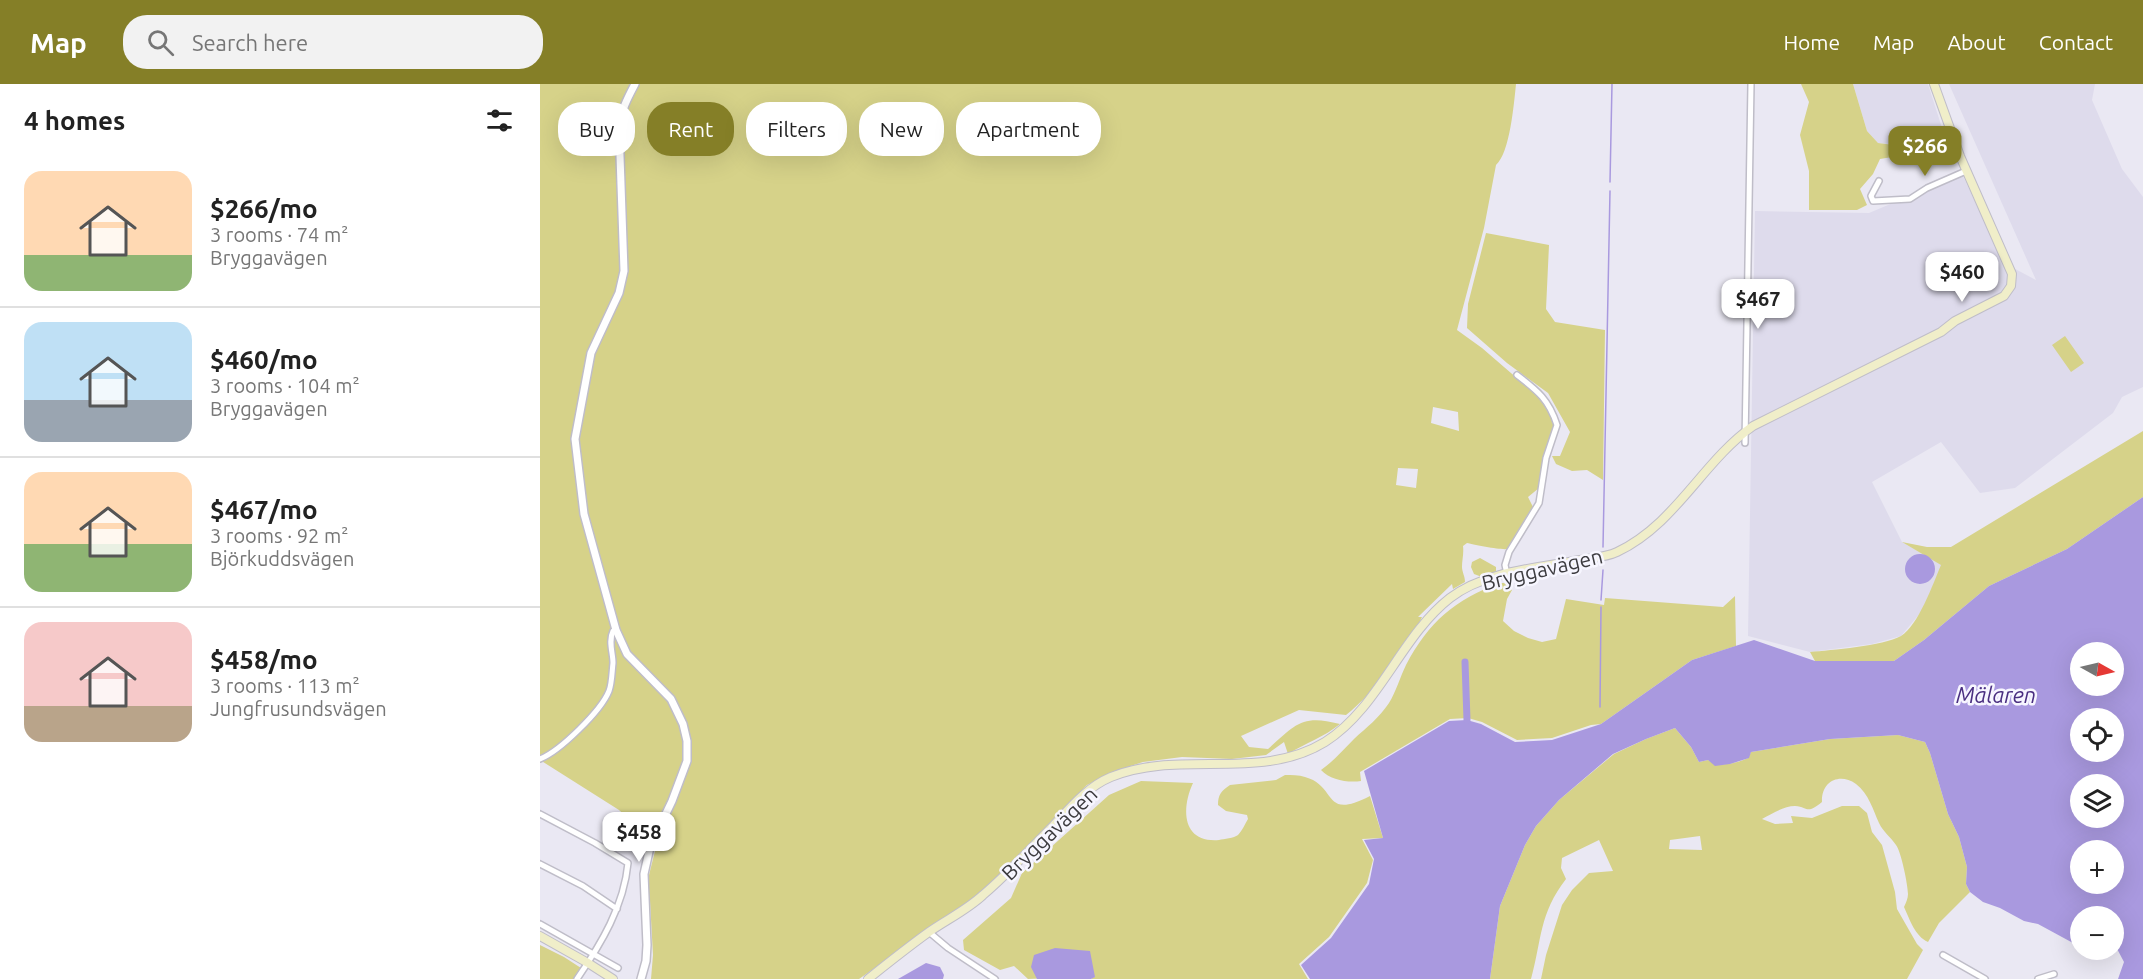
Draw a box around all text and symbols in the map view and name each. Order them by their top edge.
search box [123,15,543,69]
icon: search [144,26,177,59]
text: Map [30,27,87,58]
text: Search here [192,30,308,55]
text: Home [1783,30,1840,54]
text: Map [1873,30,1914,54]
text: About [1947,30,2006,54]
text: Contact [2039,30,2113,54]
chip: Buy [558,102,635,156]
chip: Rent [647,102,734,156]
chip: Filters [746,102,847,156]
chip: New [859,102,944,156]
chip: Apartment [956,102,1101,156]
icon: filters [483,104,516,137]
text: 4 homes [24,106,125,135]
pin: $266 [1889,126,1961,177]
text: $266 [1902,134,1948,157]
text: $266/mo [210,194,318,223]
icon: home [72,195,144,267]
text: 3 rooms · 74 m² [210,223,348,246]
text: Bryggavägen [210,246,328,269]
pin: $460 [1926,252,1998,303]
text: $460 [1939,260,1985,283]
pin: $467 [1722,279,1794,330]
text: $467 [1735,287,1781,310]
text: $460/mo [210,345,318,374]
icon: home [72,346,144,418]
text: 3 rooms · 104 m² [210,374,360,397]
text: Bryggavägen [210,397,328,420]
text: $467/mo [210,495,318,524]
icon: home [72,496,144,568]
text: 3 rooms · 92 m² [210,524,348,547]
street label: Bryggavägen [1479,543,1605,595]
text: Björkuddsvägen [210,547,354,570]
north arrow [2070,642,2124,696]
map controls [2070,642,2124,960]
text: $458/mo [210,645,318,674]
icon: home [72,646,144,718]
text: 3 rooms · 113 m² [210,674,360,697]
water label: Mälaren [1956,682,2036,707]
text: Jungfrusundsvägen [210,697,387,720]
button: locate [2070,708,2124,762]
button: layers [2070,774,2124,828]
street label: Bryggavägen [996,781,1102,885]
pin: $458 [603,812,675,863]
text: $458 [616,820,662,843]
button: + [2070,840,2124,894]
button: − [2070,906,2124,960]

